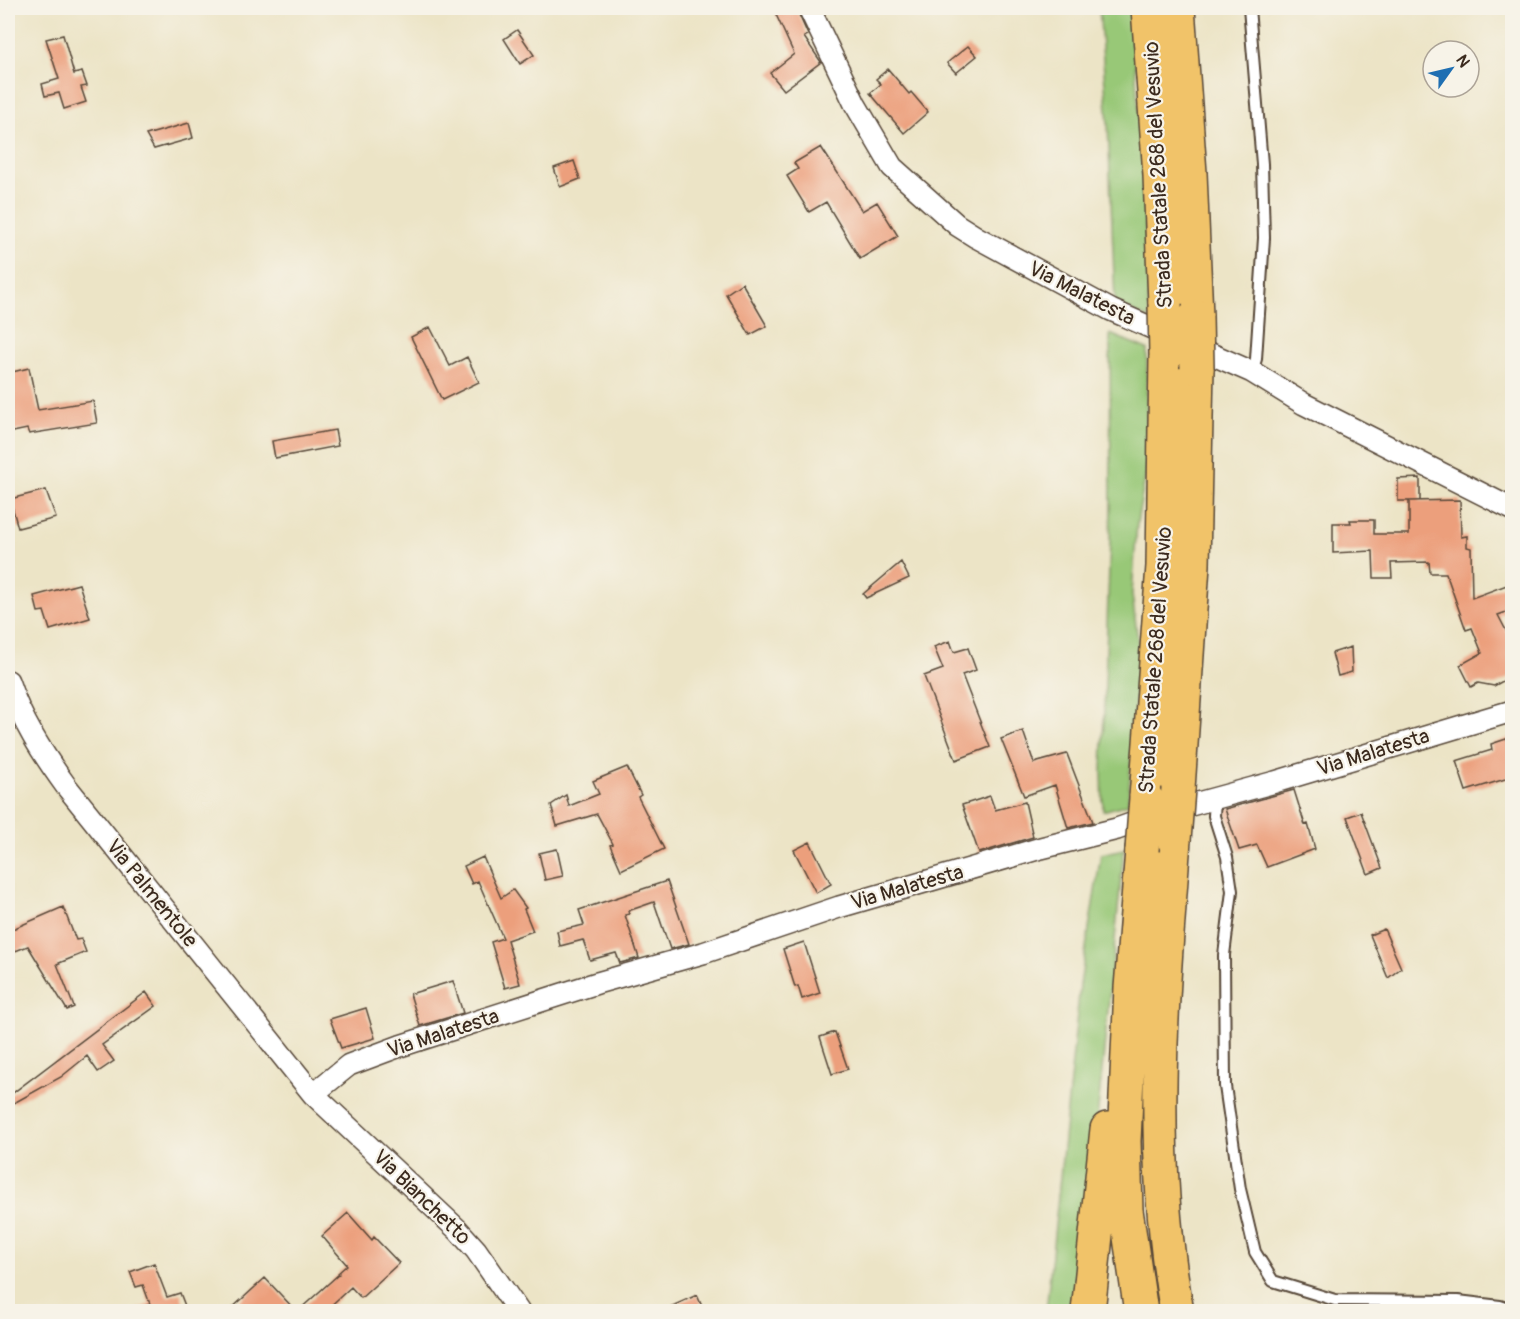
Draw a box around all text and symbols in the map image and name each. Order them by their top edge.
north arrow [1421,39,1481,99]
street label: Strada Statale 268 del Vesuvio [1138,41,1179,309]
text: N [1451,51,1474,71]
street label: Via Malatesta [1024,255,1140,332]
street label: Strada Statale 268 del Vesuvio [1133,526,1178,794]
street label: Via Malatesta [1314,723,1433,782]
street label: Via Palmentole [100,834,204,953]
street label: Via Malatesta [848,859,967,916]
street label: Via Malatesta [384,1003,503,1064]
street label: Via Bianchetto [367,1144,476,1251]

